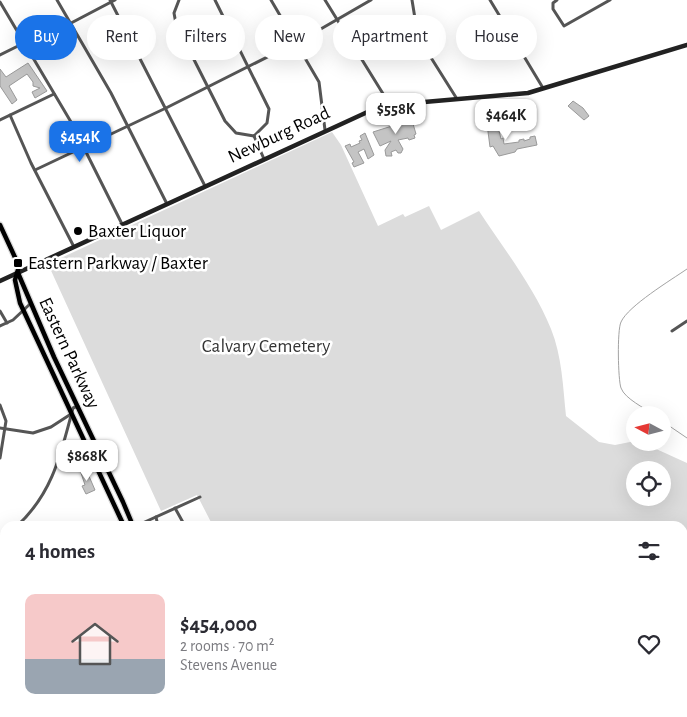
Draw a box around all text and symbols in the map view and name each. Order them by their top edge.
chip: Buy [15,15,77,60]
chip: Rent [87,15,156,60]
chip: Filters [166,15,245,60]
chip: New [255,15,323,60]
chip: Apartment [333,15,446,60]
chip: House [456,15,537,60]
pin: $558K [361,92,431,135]
pin: $464K [471,98,541,141]
text: $558K [377,101,415,117]
street label: Newburg Road [225,103,333,167]
text: $464K [486,107,526,123]
pin: $454K [45,120,115,163]
text: $454K [60,129,100,145]
place label: Baxter Liquor [88,222,186,241]
marker: Baxter Liquor [72,225,84,237]
place label: Eastern Parkway / Baxter [28,254,208,273]
marker: Eastern Parkway / Baxter [12,257,24,269]
street label: Eastern Parkway [35,295,103,411]
park label: Calvary Cemetery [202,337,330,356]
north arrow [626,406,671,451]
map controls [626,406,671,506]
pin: $868K [52,440,122,482]
text: $868K [67,448,107,464]
button: locate [626,461,671,506]
icon: filters [635,537,663,565]
text: 4 homes [25,541,95,562]
icon: home [65,614,125,674]
text: $454,000 [180,614,257,635]
icon: heart [635,630,663,658]
text: 2 rooms · 70 m² [180,638,274,654]
text: Stevens Avenue [180,657,277,673]

